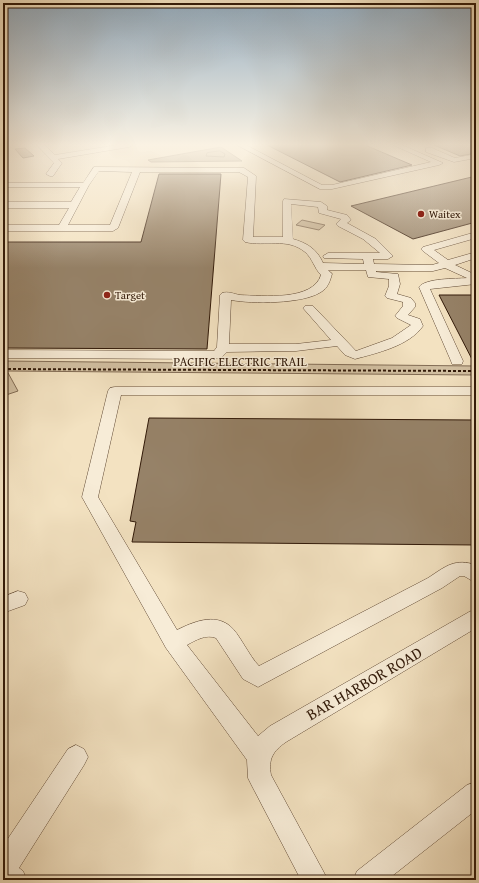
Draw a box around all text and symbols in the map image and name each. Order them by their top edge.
place label: Waitex [429,206,461,222]
marker: Waitex [416,209,426,219]
place label: Target [115,287,145,303]
marker: Target [102,290,112,300]
street label: PACIFIC ELECTRIC TRAIL [173,352,307,371]
street label: BAR HARBOR ROAD [302,640,427,726]

